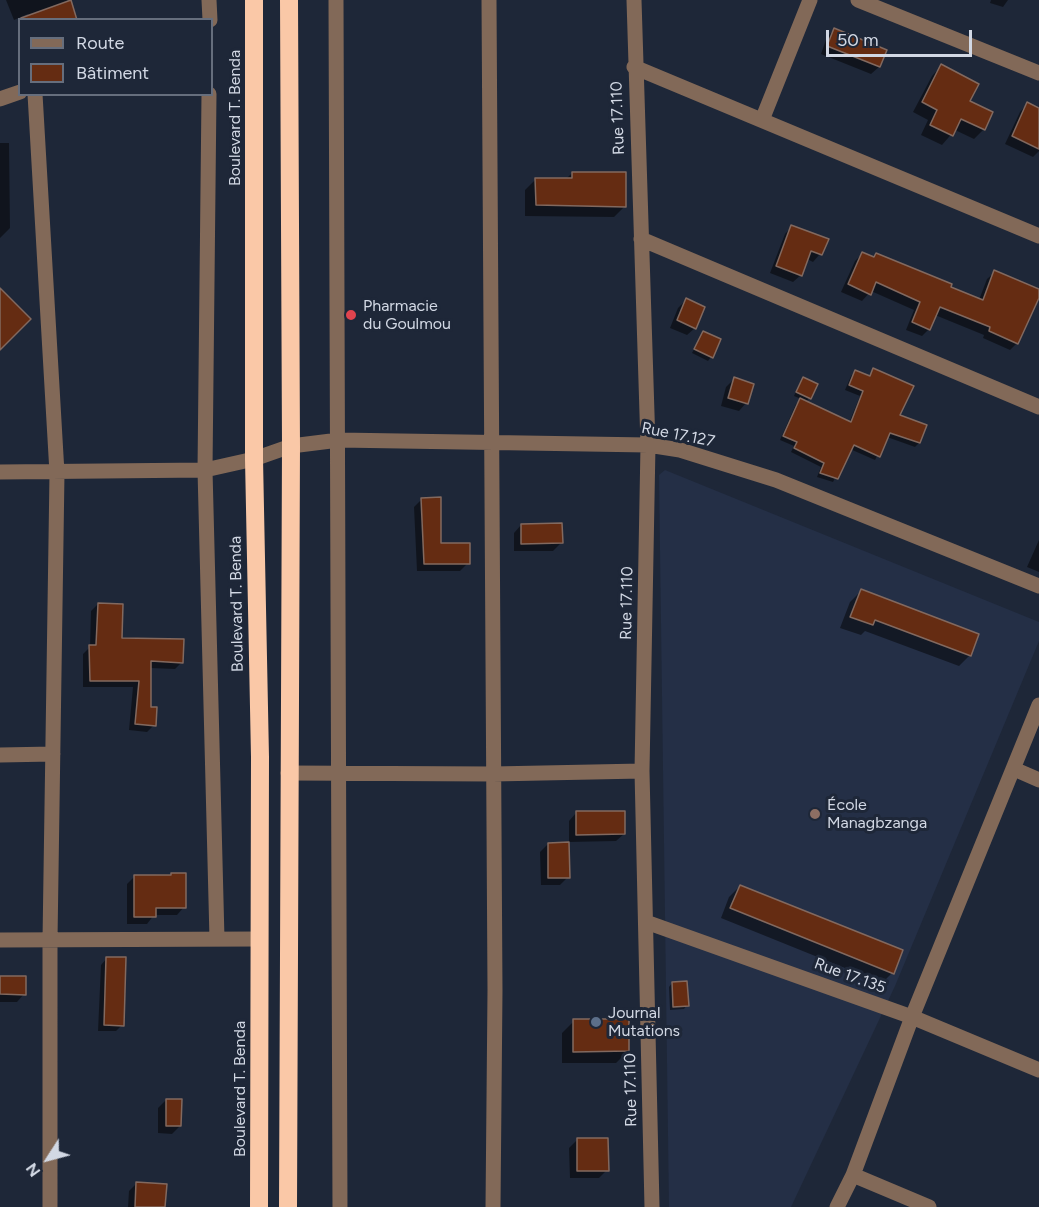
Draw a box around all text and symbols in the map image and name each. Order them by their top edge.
legend [18,18,213,96]
scale bar [829,18,974,56]
text: 50 m [837,29,879,51]
text: Route [76,32,124,54]
street label: Boulevard T. Benda [225,50,245,186]
text: Bâtiment [76,62,149,84]
street label: Rue 17.110 [607,81,629,155]
place label: Pharmacie du Goulmou [363,296,451,334]
marker: Pharmacie du Goulmou [344,308,358,322]
street label: Rue 17.127 [640,418,716,452]
street label: Boulevard T. Benda [226,536,248,672]
street label: Rue 17.110 [617,566,637,640]
place label: École Managbzanga [827,795,927,833]
marker: École Managbzanga [808,807,822,821]
street label: Rue 17.135 [812,954,888,998]
place label: Journal Mutations [608,1003,680,1041]
marker: Journal Mutations [589,1015,603,1029]
street label: Boulevard T. Benda [230,1021,250,1157]
street label: Rue 17.110 [621,1053,641,1127]
north arrow [18,1129,78,1189]
text: N [22,1159,44,1180]

